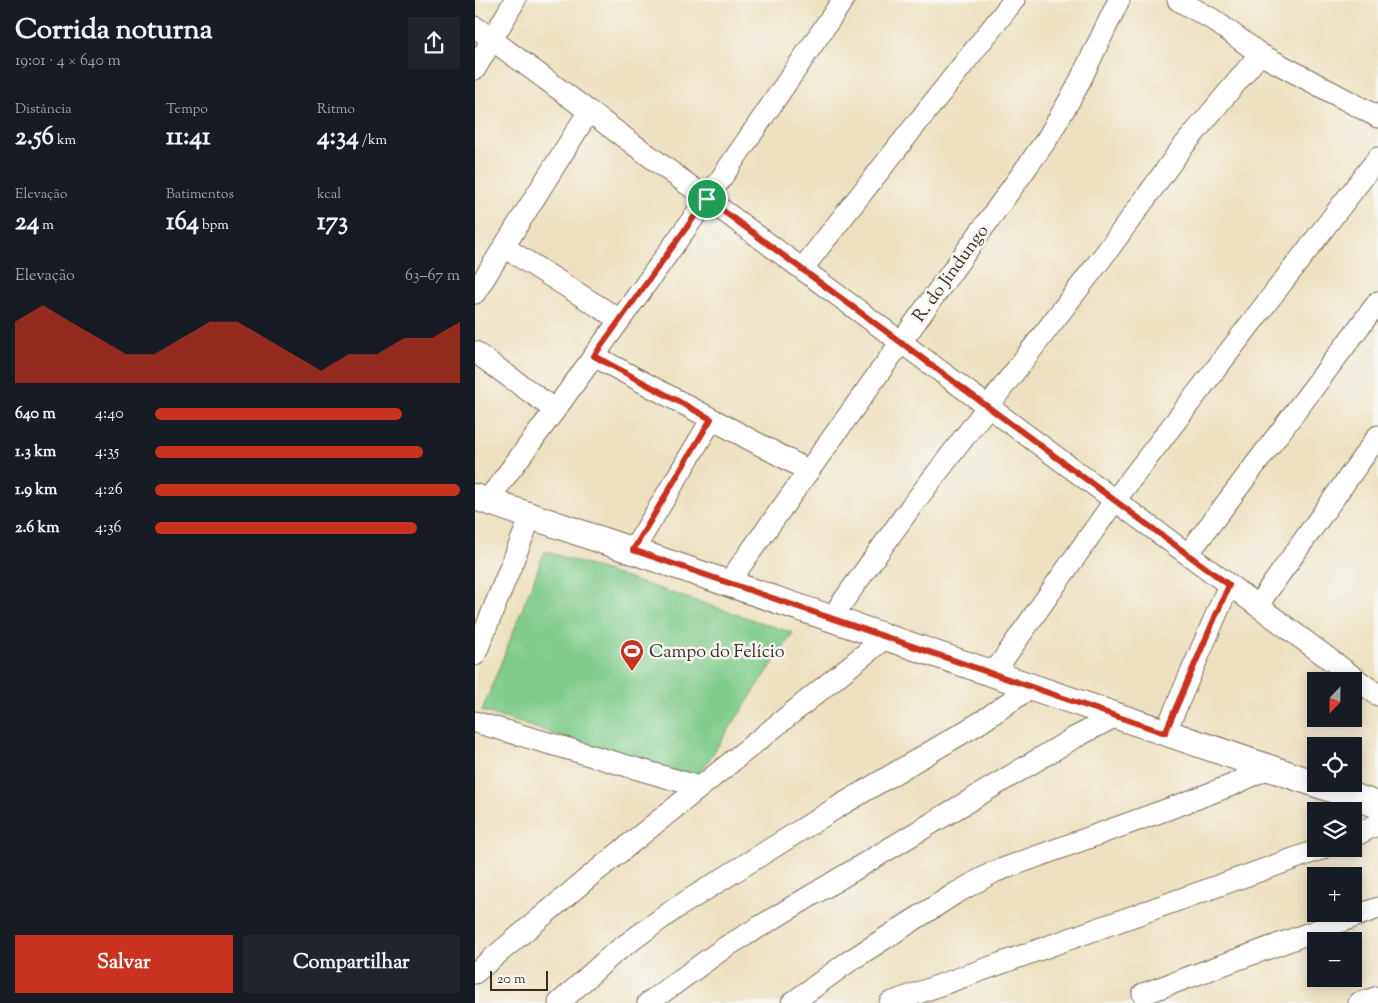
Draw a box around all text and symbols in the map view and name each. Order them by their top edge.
text: Corrida noturna [15,11,213,51]
button: share [408,17,460,69]
text: 19:01 · 4 × 640 m [15,50,121,73]
text: Distância [15,100,72,120]
text: Tempo [166,100,208,120]
text: Ritmo [317,100,355,120]
text: 2.56 [15,120,54,156]
text: 11:41 [166,120,211,156]
text: 4:34 [317,120,359,156]
text: km [54,131,76,151]
text: /km [359,131,387,151]
pin [686,178,728,220]
text: Elevação [15,185,67,205]
text: Batimentos [166,185,234,205]
text: kcal [317,185,341,205]
icon: arrive [693,185,721,213]
text: 24 [15,205,39,241]
text: 164 [166,205,199,241]
text: 173 [317,205,348,241]
text: m [39,216,54,236]
text: bpm [199,216,229,236]
street label: R. do Jindungo [907,220,996,328]
text: Elevação [15,265,75,288]
text: 63–67 m [405,265,460,288]
text: 640 m [15,403,56,426]
text: 4:40 [95,403,124,426]
text: 1.3 km [15,441,56,464]
text: 4:35 [95,441,119,464]
text: 1.9 km [15,479,57,502]
text: 4:26 [95,479,123,502]
text: 2.6 km [15,517,60,540]
text: 4:36 [95,517,122,540]
sports icon: Campo do Felício [619,638,645,672]
place label: Campo do Felício [649,640,785,666]
north arrow [1307,672,1363,728]
map controls [1307,672,1362,987]
button: locate [1307,737,1362,792]
button: layers [1307,802,1362,857]
button: + [1307,867,1362,922]
button: − [1307,932,1362,987]
button: Salvar [15,935,233,993]
button: Compartilhar [243,935,460,993]
scale bar [490,968,547,991]
text: 20 m [497,970,526,990]

